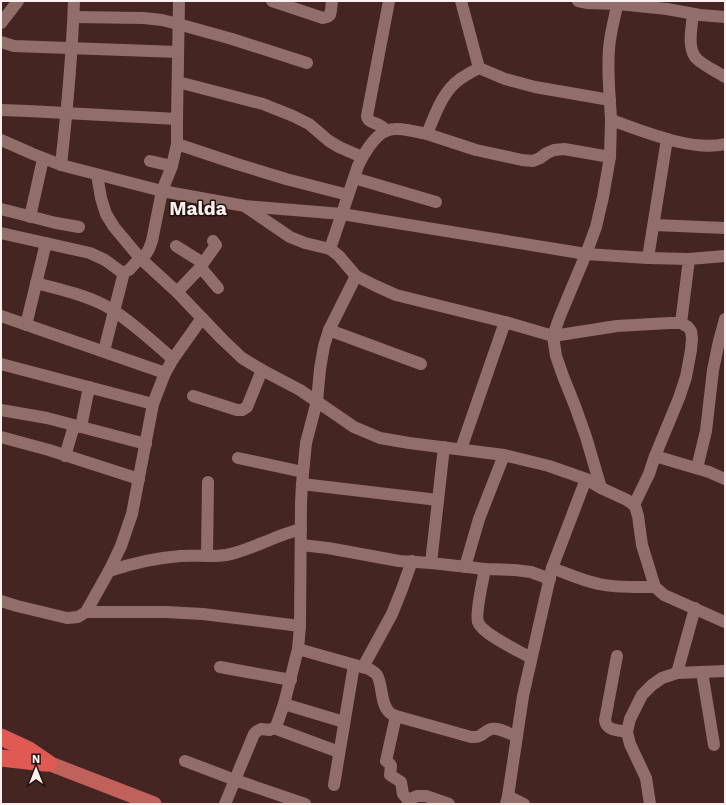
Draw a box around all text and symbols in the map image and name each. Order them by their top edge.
district label: Malda [169,197,227,220]
north arrow [16,749,56,789]
text: N [32,753,40,766]

